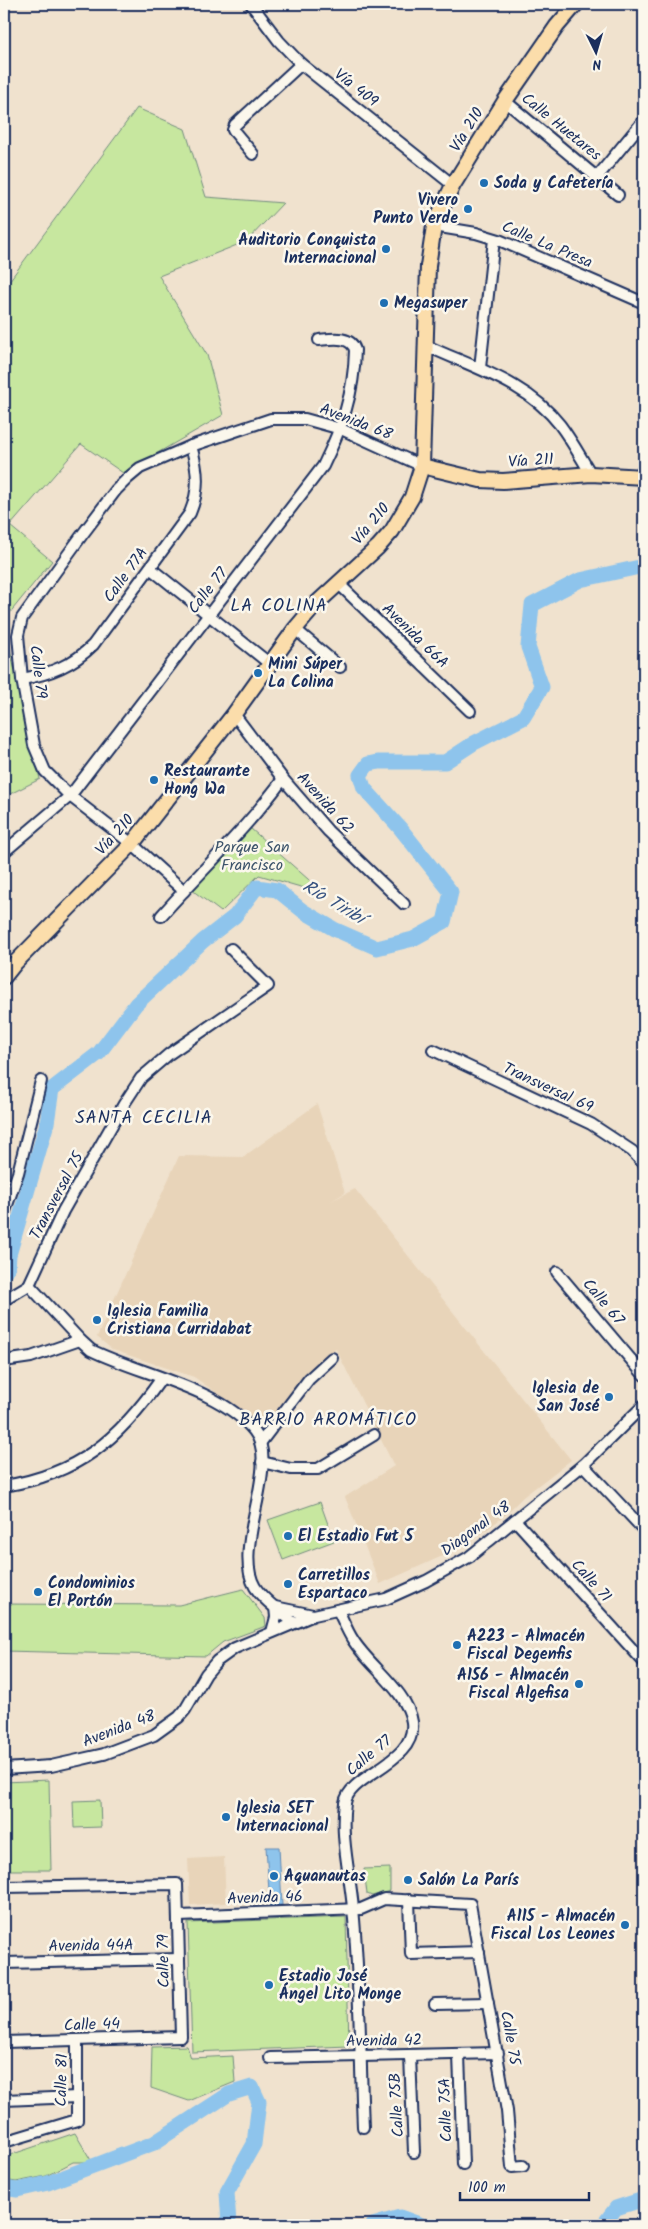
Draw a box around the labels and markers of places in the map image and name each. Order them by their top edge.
place label: Soda y Cafetería [494,171,614,196]
marker: Soda y Cafetería [478,177,490,189]
place label: Vivero Punto Verde [373,188,458,231]
marker: Vivero Punto Verde [462,203,474,215]
place label: Auditorio Conquista Internacional [238,228,377,271]
marker: Auditorio Conquista Internacional [380,243,392,255]
place label: Megasuper [394,291,468,316]
marker: Megasuper [378,297,390,309]
place label: Mini Súper La Colina [268,652,343,695]
marker: Mini Súper La Colina [252,667,264,679]
place label: Restaurante Hong Wa [164,759,250,802]
marker: Restaurante Hong Wa [148,774,160,786]
place label: Iglesia Familia Cristiana Curridabat [107,1299,252,1342]
marker: Iglesia Familia Cristiana Curridabat [91,1314,103,1326]
place label: Iglesia de San José [532,1376,600,1419]
marker: Iglesia de San José [603,1391,615,1403]
place label: El Estadio Fut 5 [298,1524,415,1549]
marker: El Estadio Fut 5 [282,1530,294,1542]
place label: Carretillos Espartaco [298,1563,371,1606]
place label: Condominios El Portón [48,1571,136,1614]
marker: Carretillos Espartaco [282,1578,294,1590]
marker: Condominios El Portón [32,1586,44,1598]
place label: A223 - Almacén Fiscal Degenfis [467,1624,585,1667]
marker: A223 - Almacén Fiscal Degenfis [451,1639,463,1651]
place label: A156 - Almacén Fiscal Algefisa [457,1663,569,1706]
marker: A156 - Almacén Fiscal Algefisa [573,1678,585,1690]
place label: Iglesia SET Internacional [236,1796,329,1839]
marker: Iglesia SET Internacional [220,1811,232,1823]
place label: Aquanautas [284,1864,366,1889]
place label: Salón La París [418,1868,519,1893]
marker: Aquanautas [268,1870,280,1882]
marker: Salón La París [402,1874,414,1886]
place label: A115 - Almacén Fiscal Los Leones [491,1904,616,1947]
marker: A115 - Almacén Fiscal Los Leones [619,1919,631,1931]
place label: Estadio José Ángel Lito Monge [279,1964,401,2007]
marker: Estadio José Ángel Lito Monge [263,1979,275,1991]

